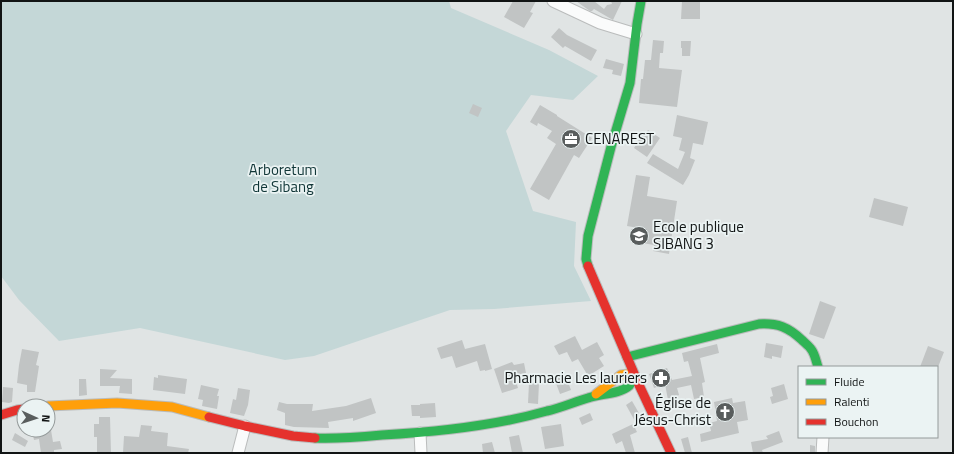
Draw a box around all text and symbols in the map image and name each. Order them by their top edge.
place label: CENAREST [585,127,654,150]
office icon: CENAREST [560,128,582,150]
park label: Arboretum de Sibang [249,158,317,198]
place label: Ecole publique SIBANG 3 [653,215,744,255]
school or university icon: Ecole publique SIBANG 3 [628,225,650,247]
place label: Pharmacie Les lauriers [504,366,647,389]
legend [798,366,938,438]
pharmacy icon: Pharmacie Les lauriers [650,367,672,389]
text: Fluide [834,372,865,391]
place label: Église de Jésus-Christ [634,391,712,431]
text: Ralenti [834,392,869,411]
north arrow [16,398,56,438]
church icon: Église de Jésus-Christ [714,401,736,423]
text: Bouchon [834,412,879,431]
text: N [38,414,54,423]

